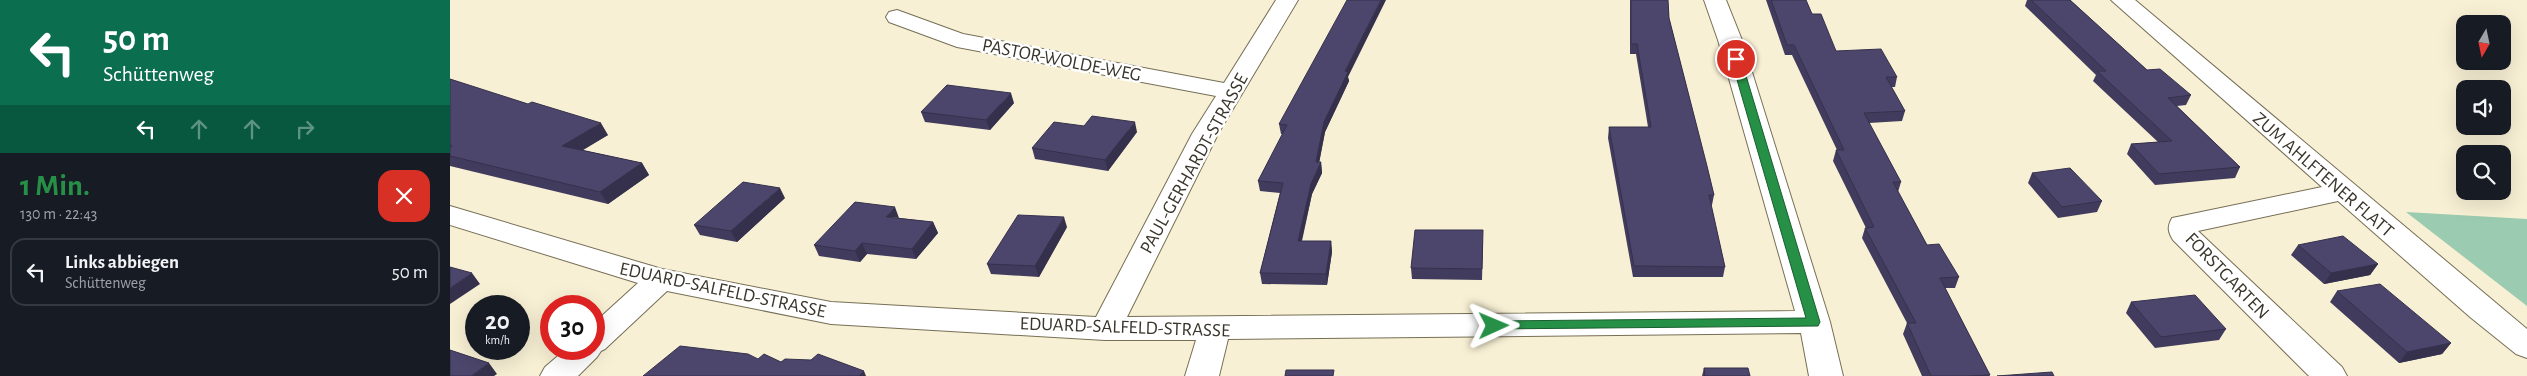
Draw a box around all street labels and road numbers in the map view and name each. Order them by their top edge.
street label: PASTOR-WOLDE-WEG [981,36,1143,85]
street label: PAUL-GERHARDT-STRASSE [1137,70,1252,257]
street label: ZUM AHLFTENER FLATT [2249,109,2397,241]
street label: FORSTGARTEN [2181,229,2273,323]
street label: EDUARD-SALFELD-STRASSE [618,259,828,322]
street label: EDUARD-SALFELD-STRASSE [1019,314,1230,341]

